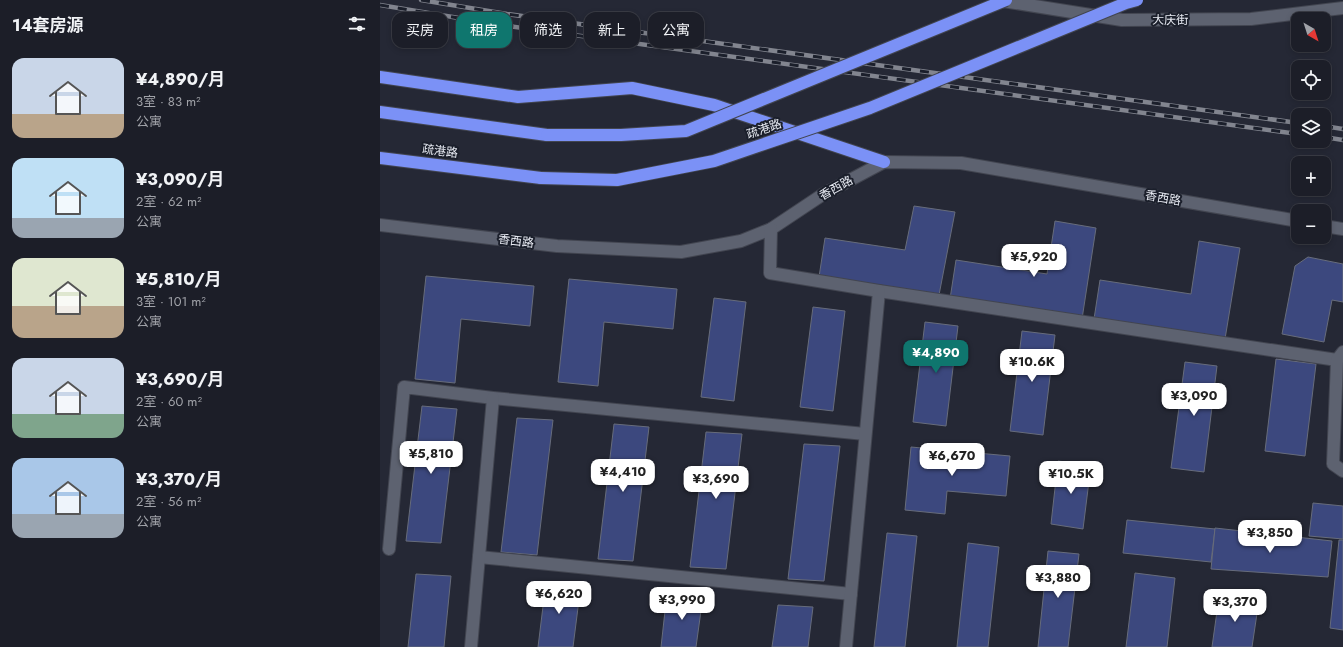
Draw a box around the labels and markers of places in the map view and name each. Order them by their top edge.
pin: ¥5,920 [1001,244,1067,278]
pin: ¥4,890 [903,340,969,374]
pin: ¥10.6K [999,349,1065,383]
pin: ¥3,090 [1161,383,1227,417]
pin: ¥5,810 [398,441,464,475]
pin: ¥6,670 [919,443,985,477]
pin: ¥4,410 [590,459,656,493]
pin: ¥10.5K [1038,461,1104,495]
pin: ¥3,690 [683,466,749,500]
pin: ¥3,850 [1237,520,1303,554]
pin: ¥3,880 [1025,565,1091,599]
pin: ¥6,620 [526,581,592,615]
pin: ¥3,990 [649,587,715,621]
pin: ¥3,370 [1202,589,1268,623]

